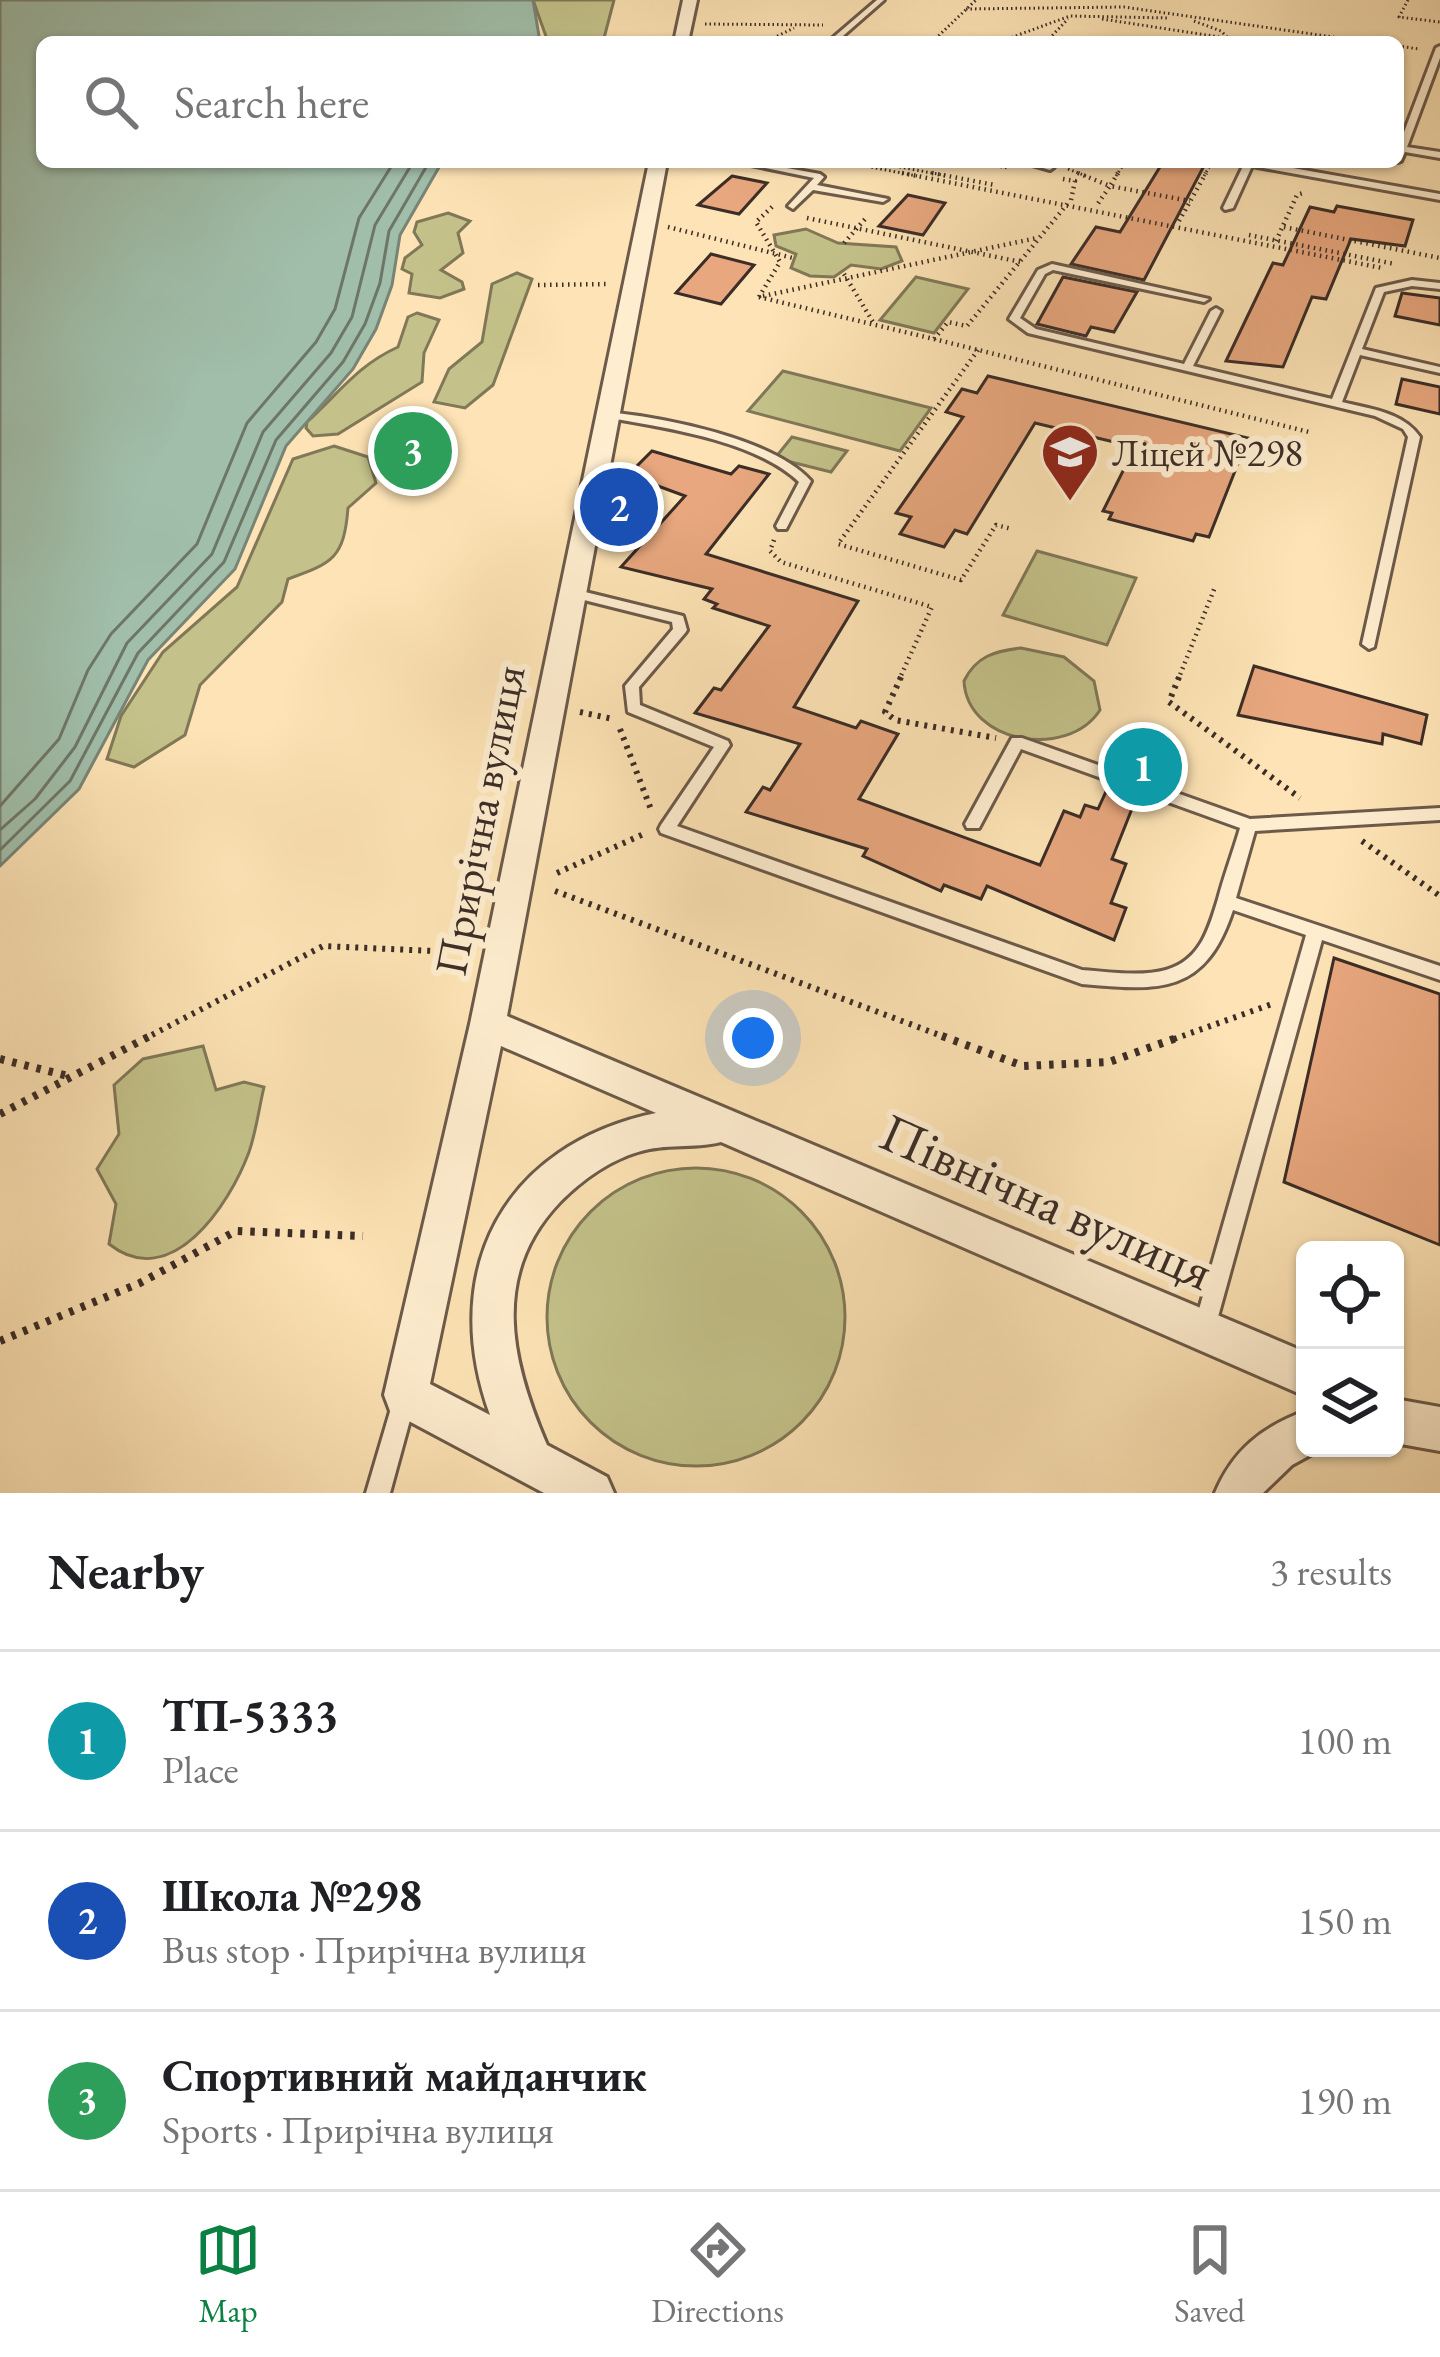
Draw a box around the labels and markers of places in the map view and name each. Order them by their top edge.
pin: 3 [374,406,452,496]
school or university icon: Ліцей №298 [1039,421,1101,503]
place label: Ліцей №298 [1112,427,1303,478]
pin: 2 [580,462,658,552]
pin: 1 [1104,722,1182,812]

